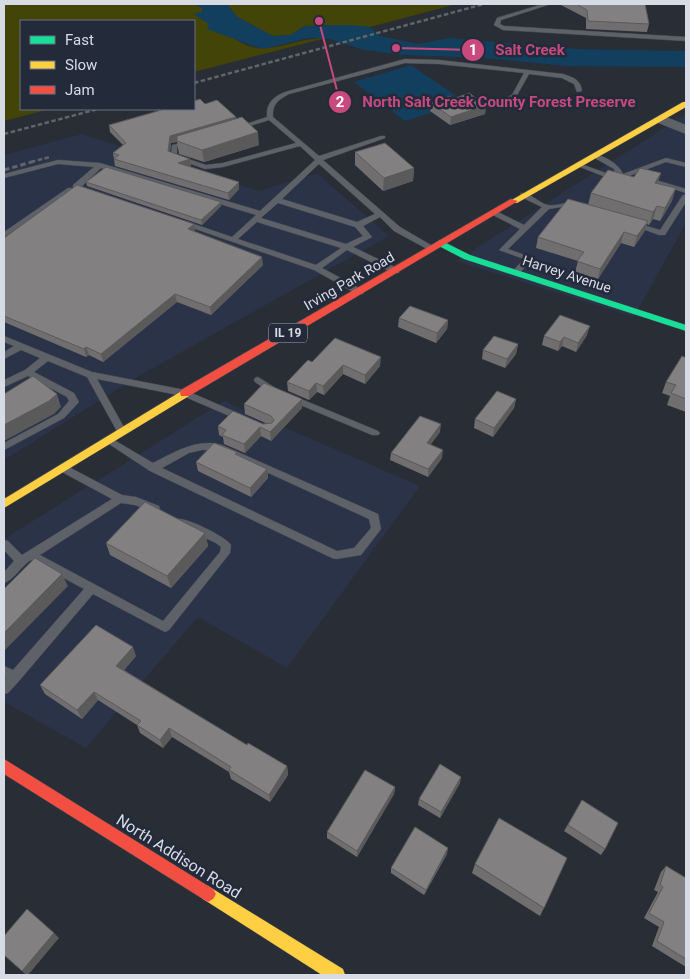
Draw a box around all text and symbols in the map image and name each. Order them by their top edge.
legend [20,20,195,110]
text: Fast [65,31,94,49]
callout: Salt Creek [460,35,574,65]
text: 1 [469,41,477,59]
text: Salt Creek [495,41,566,59]
text: Slow [65,56,97,74]
text: Jam [65,81,95,99]
callout: North Salt Creek County Forest Preserve [328,87,646,117]
text: 2 [336,93,345,111]
text: North Salt Creek County Forest Preserve [362,93,636,111]
street label: Irving Park Road [301,249,397,313]
street label: Harvey Avenue [521,252,613,296]
road number: IL 19 [269,323,307,342]
street label: North Addison Road [113,810,245,903]

